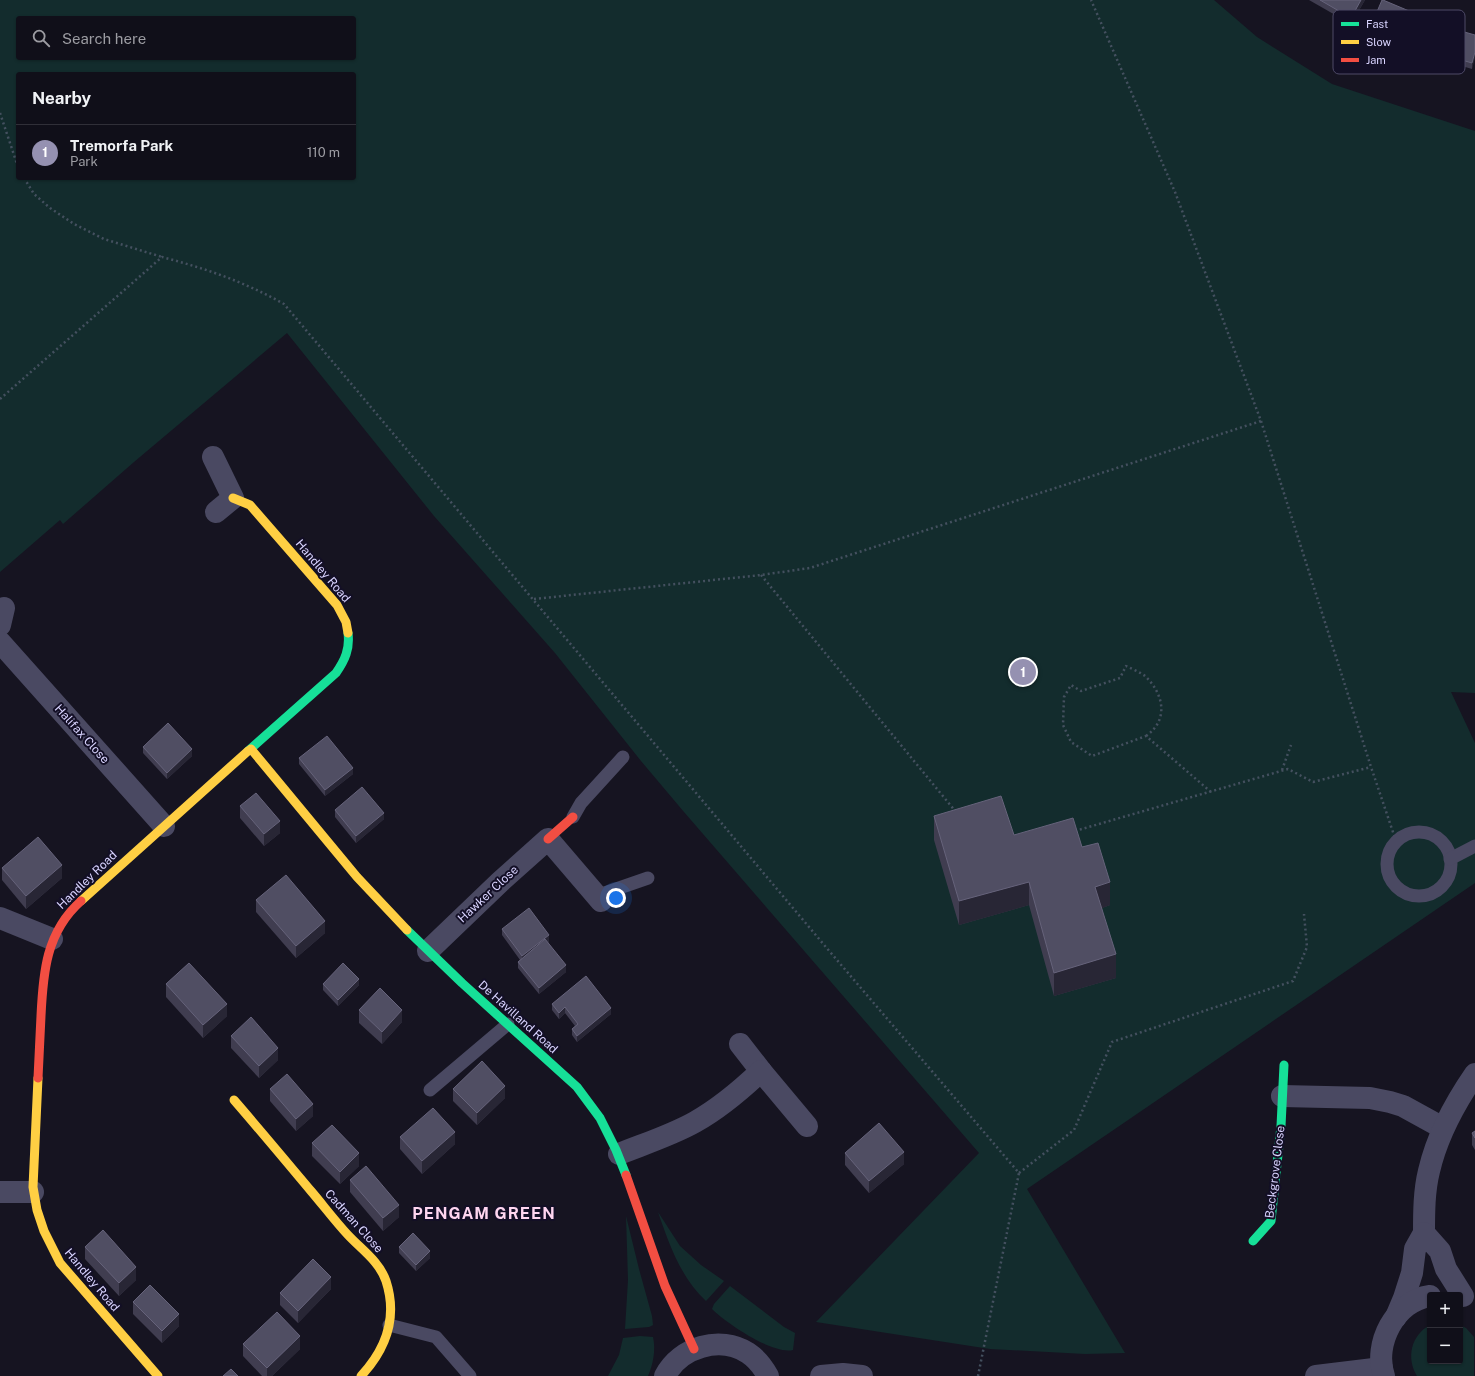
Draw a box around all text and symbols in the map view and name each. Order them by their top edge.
legend [1333,10,1465,74]
search box [16,16,356,60]
text: Fast [1366,18,1388,30]
icon: search [30,27,52,49]
text: Search here [62,30,146,47]
text: Slow [1366,36,1392,48]
text: Jam [1366,54,1386,66]
text: Nearby [32,88,91,108]
text: Tremorfa Park [70,137,173,154]
text: 1 [42,145,48,160]
text: 110 m [307,145,340,160]
text: Park [70,154,98,169]
street label: Handley Road [293,537,353,605]
pin: 1 [1010,657,1036,687]
street label: Halifax Close [52,702,112,767]
street label: Handley Road [54,848,120,912]
street label: Hawker Close [455,862,521,925]
your location [606,888,626,908]
street label: De Havilland Road [476,978,560,1056]
street label: Beckgrove Close [1262,1125,1288,1219]
street label: Cadman Close [322,1187,386,1256]
district label: PENGAM GREEN [412,1204,556,1223]
street label: Handley Road [62,1246,122,1314]
map controls [1427,1292,1463,1364]
button: + [1427,1292,1463,1328]
button: − [1427,1328,1463,1364]

